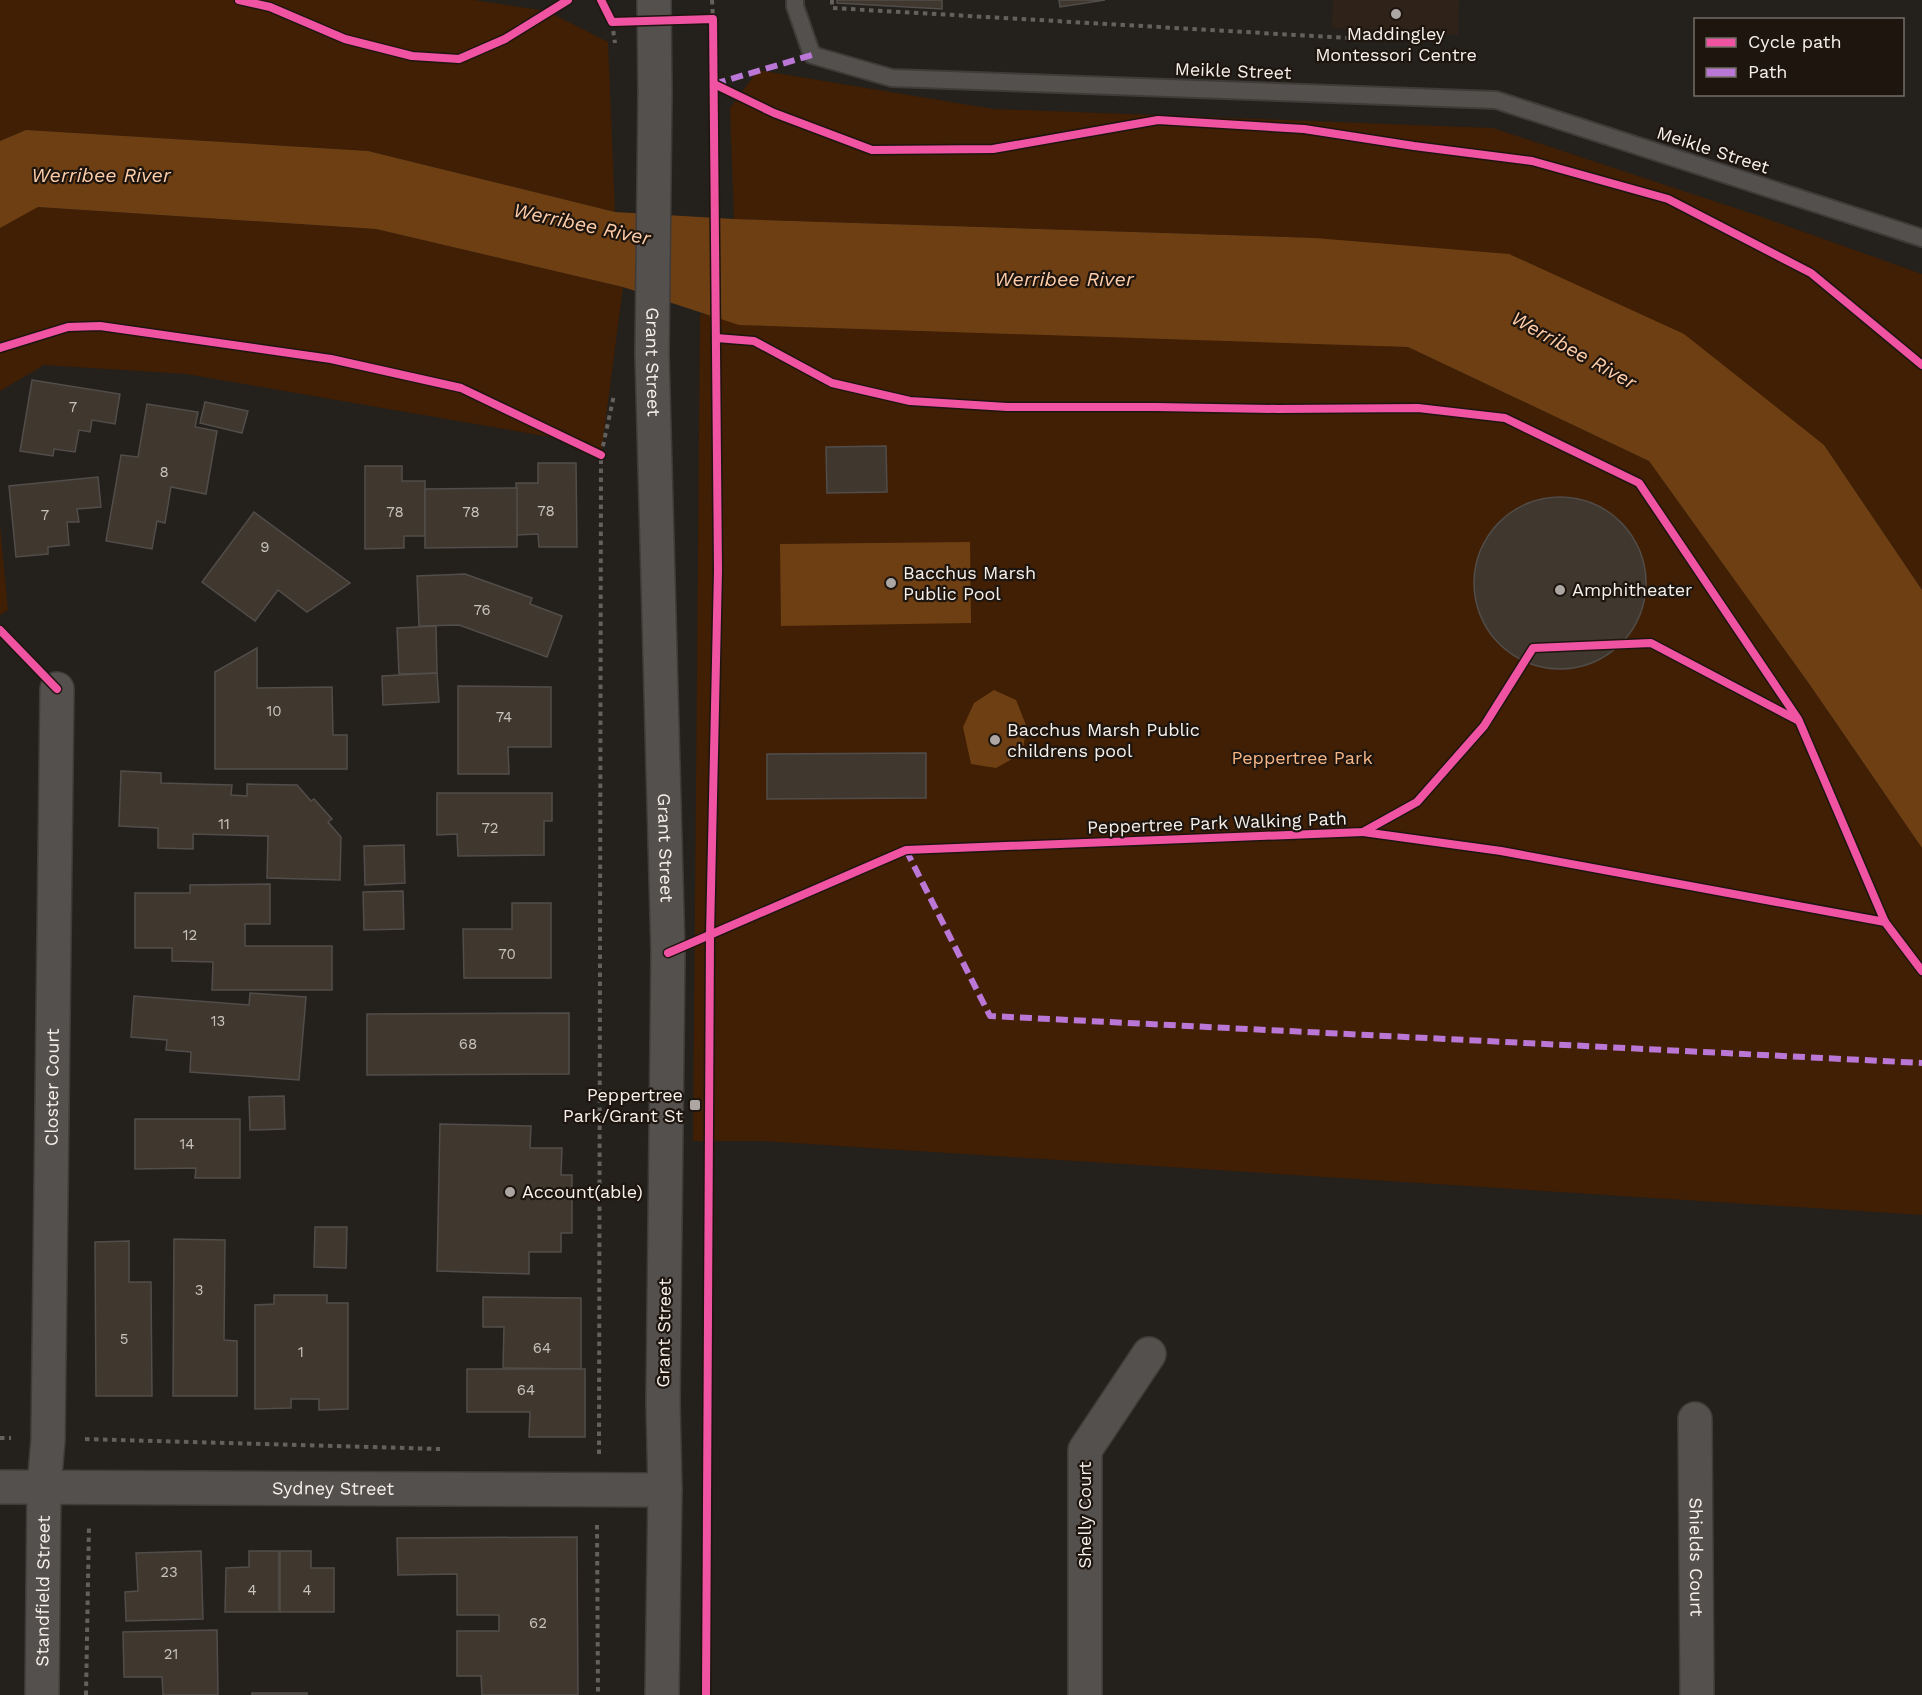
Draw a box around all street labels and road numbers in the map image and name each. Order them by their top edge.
street label: Meikle Street [1174,58,1292,83]
street label: Meikle Street [1654,121,1772,178]
street label: Grant Street [642,307,665,417]
street label: Grant Street [654,793,678,903]
street label: Peppertree Park Walking Path [1087,807,1347,838]
street label: Closter Court [41,1028,63,1146]
street label: Grant Street [652,1278,675,1388]
street label: Shelly Court [1074,1461,1095,1569]
street label: Sydney Street [272,1477,394,1499]
street label: Shields Court [1686,1497,1707,1617]
street label: Standfield Street [31,1515,54,1667]

